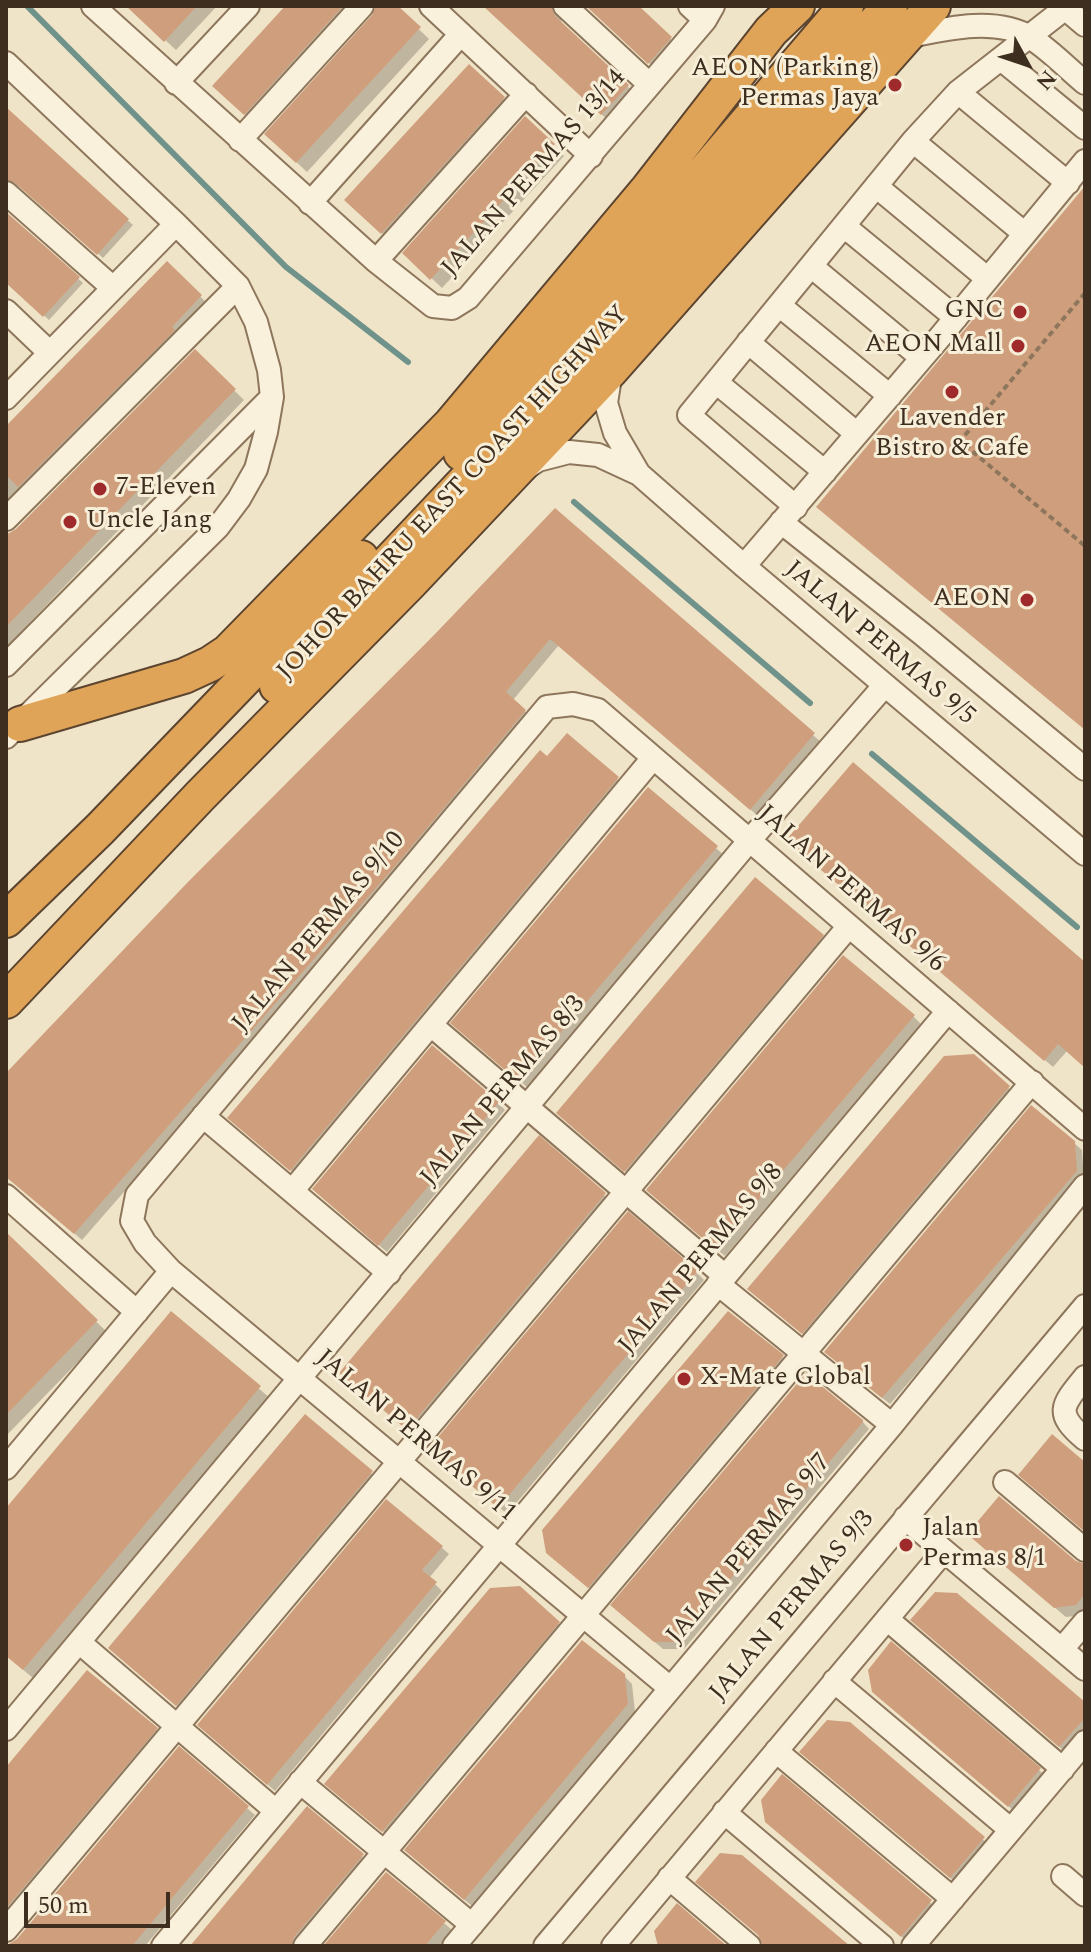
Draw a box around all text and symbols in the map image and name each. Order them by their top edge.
north arrow [987,24,1067,104]
place label: AEON (Parking) Permas Jaya [691,54,879,116]
text: N [1027,62,1064,97]
street label: JALAN PERMAS 13/14 [436,64,634,284]
marker: AEON (Parking) Permas Jaya [886,76,904,94]
place label: GNC [944,296,1004,328]
street label: JOHOR BAHRU EAST COAST HIGHWAY [272,300,636,688]
marker: GNC [1011,303,1029,321]
place label: AEON Mall [864,330,1002,362]
marker: AEON Mall [1009,337,1027,355]
marker: Lavender Bistro & Cafe [943,383,961,401]
place label: Lavender Bistro & Cafe [875,404,1029,466]
place label: 7-Eleven [116,473,216,505]
marker: 7-Eleven [91,480,109,498]
place label: Uncle Jang [86,506,212,538]
marker: Uncle Jang [61,513,79,531]
street label: JALAN PERMAS 9/5 [777,555,981,733]
place label: AEON [933,584,1011,616]
marker: AEON [1018,591,1036,609]
street label: JALAN PERMAS 9/6 [749,800,951,980]
street label: JALAN PERMAS 9/10 [227,826,413,1040]
street label: JALAN PERMAS 8/3 [415,990,593,1194]
street label: JALAN PERMAS 9/8 [613,1158,791,1362]
street label: JALAN PERMAS 9/11 [308,1344,522,1530]
place label: X-Mate Global [700,1363,871,1395]
marker: X-Mate Global [675,1370,693,1388]
street label: JALAN PERMAS 9/7 [661,1448,839,1652]
street label: JALAN PERMAS 9/3 [704,1505,882,1709]
place label: Jalan Permas 8/1 [922,1514,1046,1576]
marker: Jalan Permas 8/1 [897,1536,915,1554]
scale bar [28,1876,174,1926]
text: 50 m [38,1888,89,1924]

